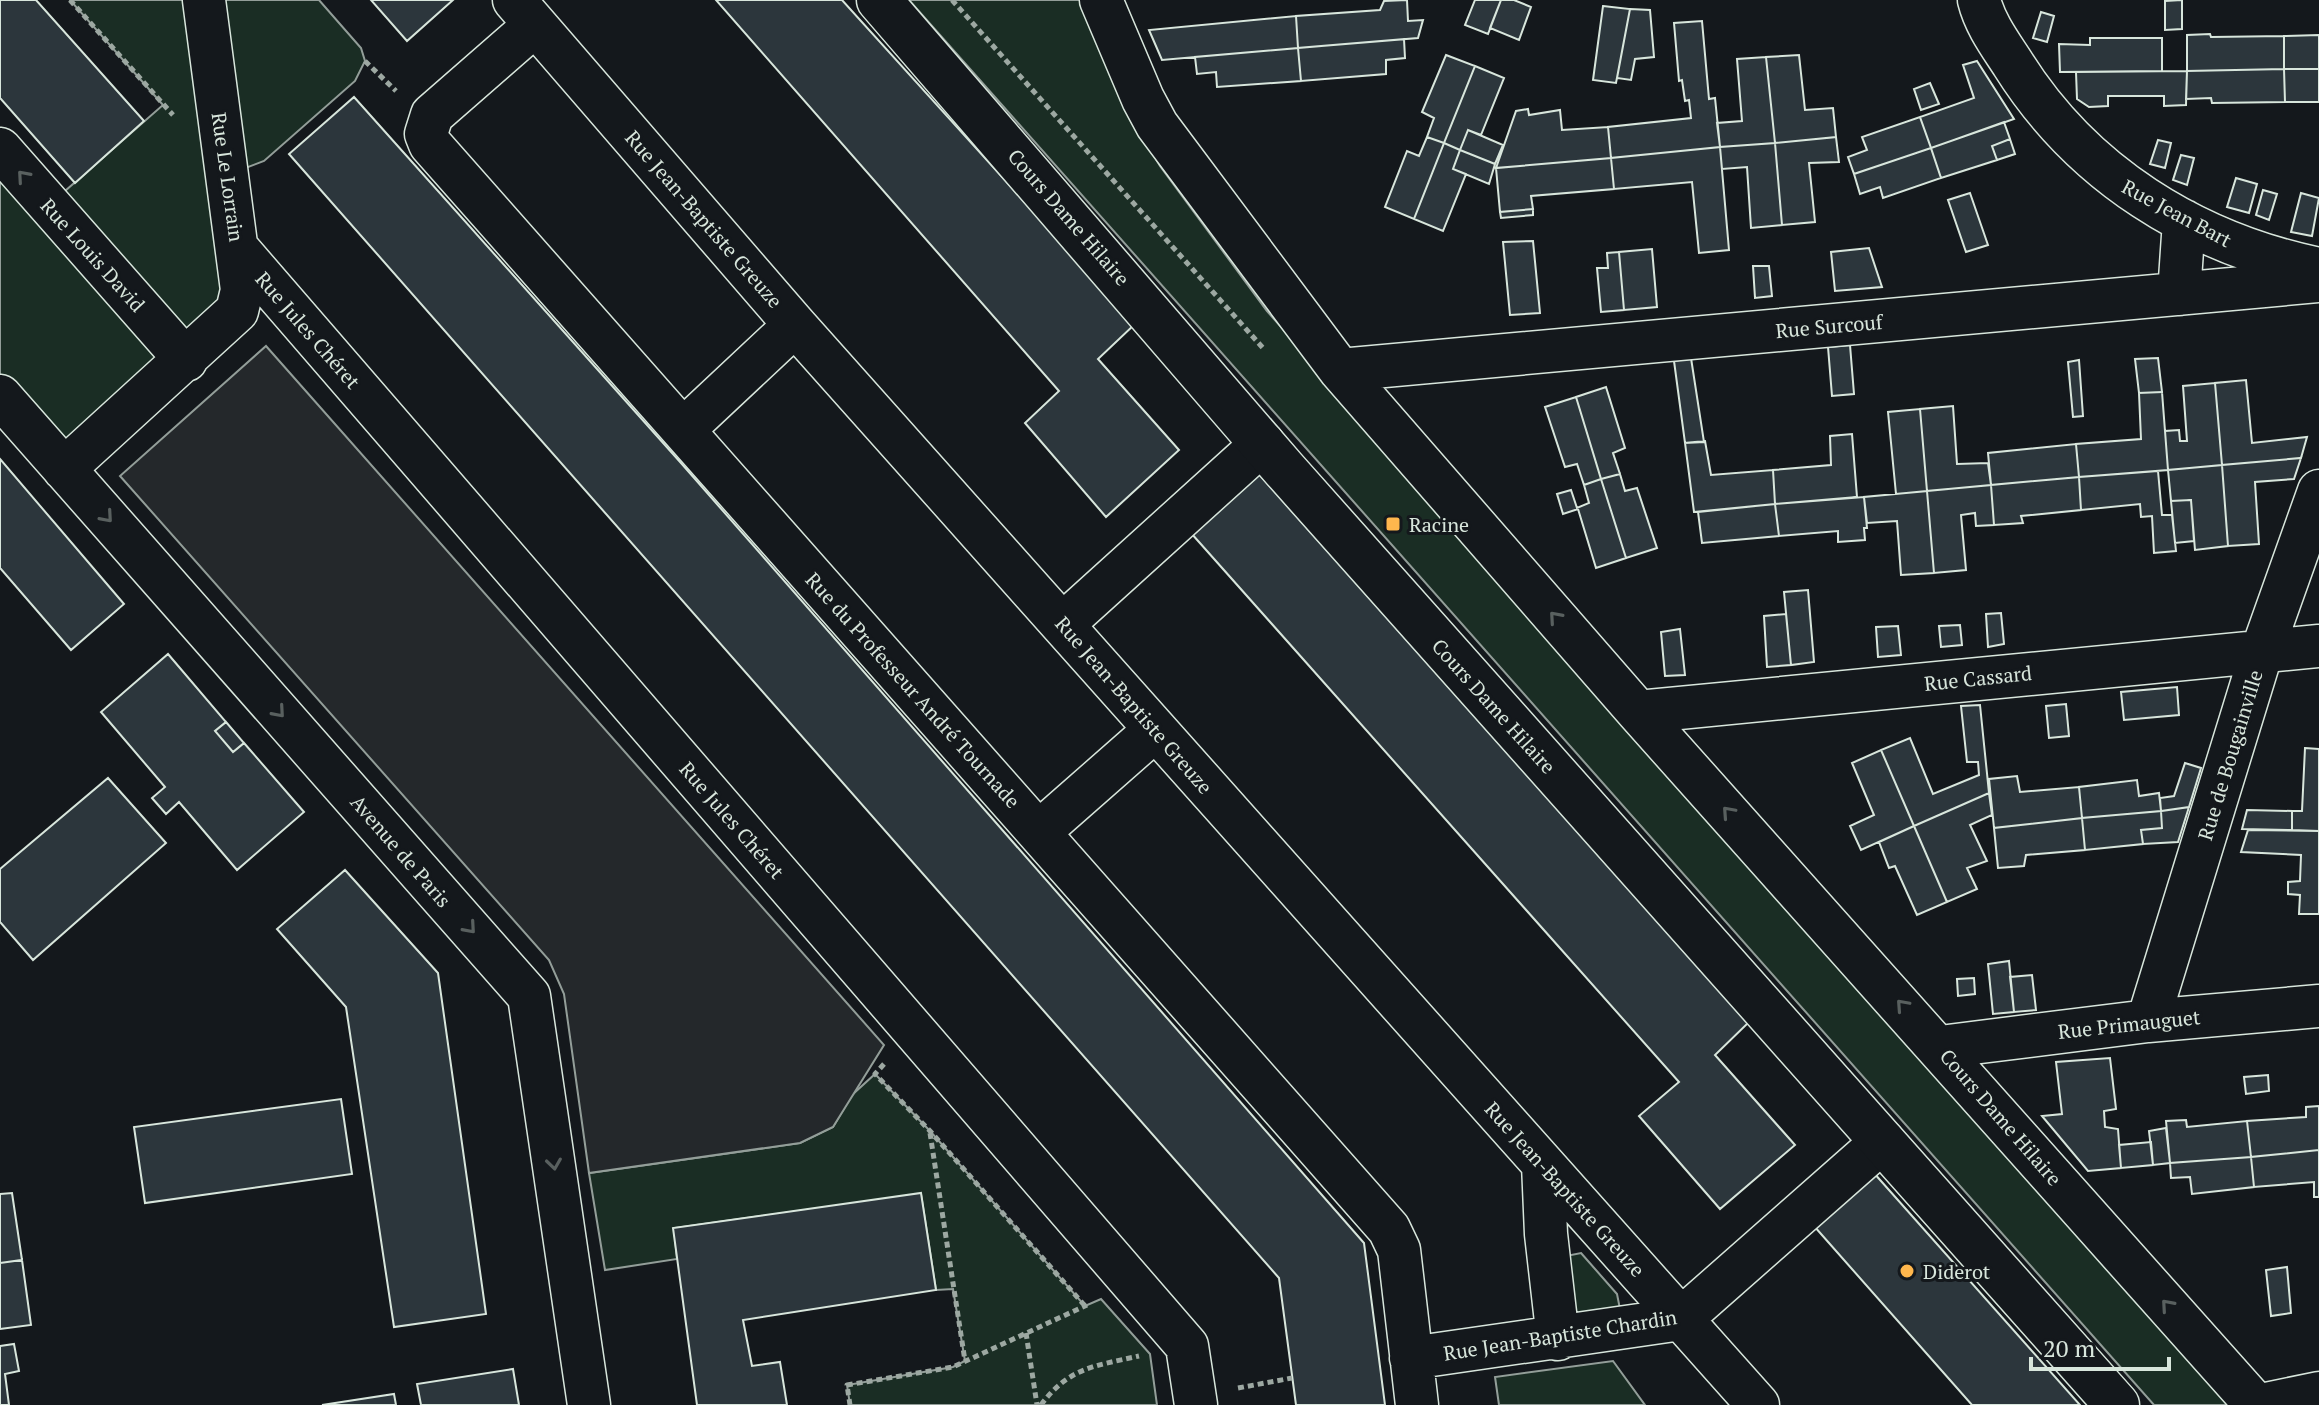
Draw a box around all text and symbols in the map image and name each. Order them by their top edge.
street label: Rue Le Lorrain [206,111,250,244]
street label: Rue Jean-Baptiste Greuze [619,124,789,314]
street label: Cours Dame Hilaire [1002,143,1136,291]
one-way arrow [18,170,33,185]
street label: Rue Jean Bart [2118,173,2237,253]
street label: Rue Louis David [35,193,151,317]
street label: Rue Jules Chéret [250,266,367,395]
street label: Rue Surcouf [1774,308,1885,344]
one-way arrow [97,508,112,523]
place label: Racine [1409,511,1469,538]
marker: Racine [1384,515,1402,533]
street label: Rue du Professeur André Tournade [800,566,1026,814]
street label: Rue Jean-Baptiste Greuze [1049,610,1219,800]
one-way arrow [1551,612,1565,627]
street label: Cours Dame Hilaire [1426,633,1562,779]
street label: Rue Cassard [1923,659,2033,697]
street label: Rue de Bougainville [2191,667,2269,843]
one-way arrow [269,703,284,718]
street label: Rue Jules Chéret [674,756,791,885]
street label: Avenue de Paris [345,789,457,913]
one-way arrow [1723,806,1738,821]
one-way arrow [460,919,474,934]
one-way arrow [1897,1000,1911,1014]
street label: Rue Primauguet [2056,1003,2202,1045]
street label: Cours Dame Hilaire [1934,1043,2068,1191]
street label: Rue Jean-Baptiste Greuze [1479,1096,1651,1282]
one-way arrow [545,1157,562,1171]
place label: Diderot [1923,1258,1991,1285]
marker: Diderot [1898,1262,1916,1280]
one-way arrow [2162,1299,2177,1314]
street label: Rue Jean-Baptiste Chardin [1441,1303,1679,1367]
scale bar [2031,1321,2169,1371]
text: 20 m [2043,1332,2095,1364]

